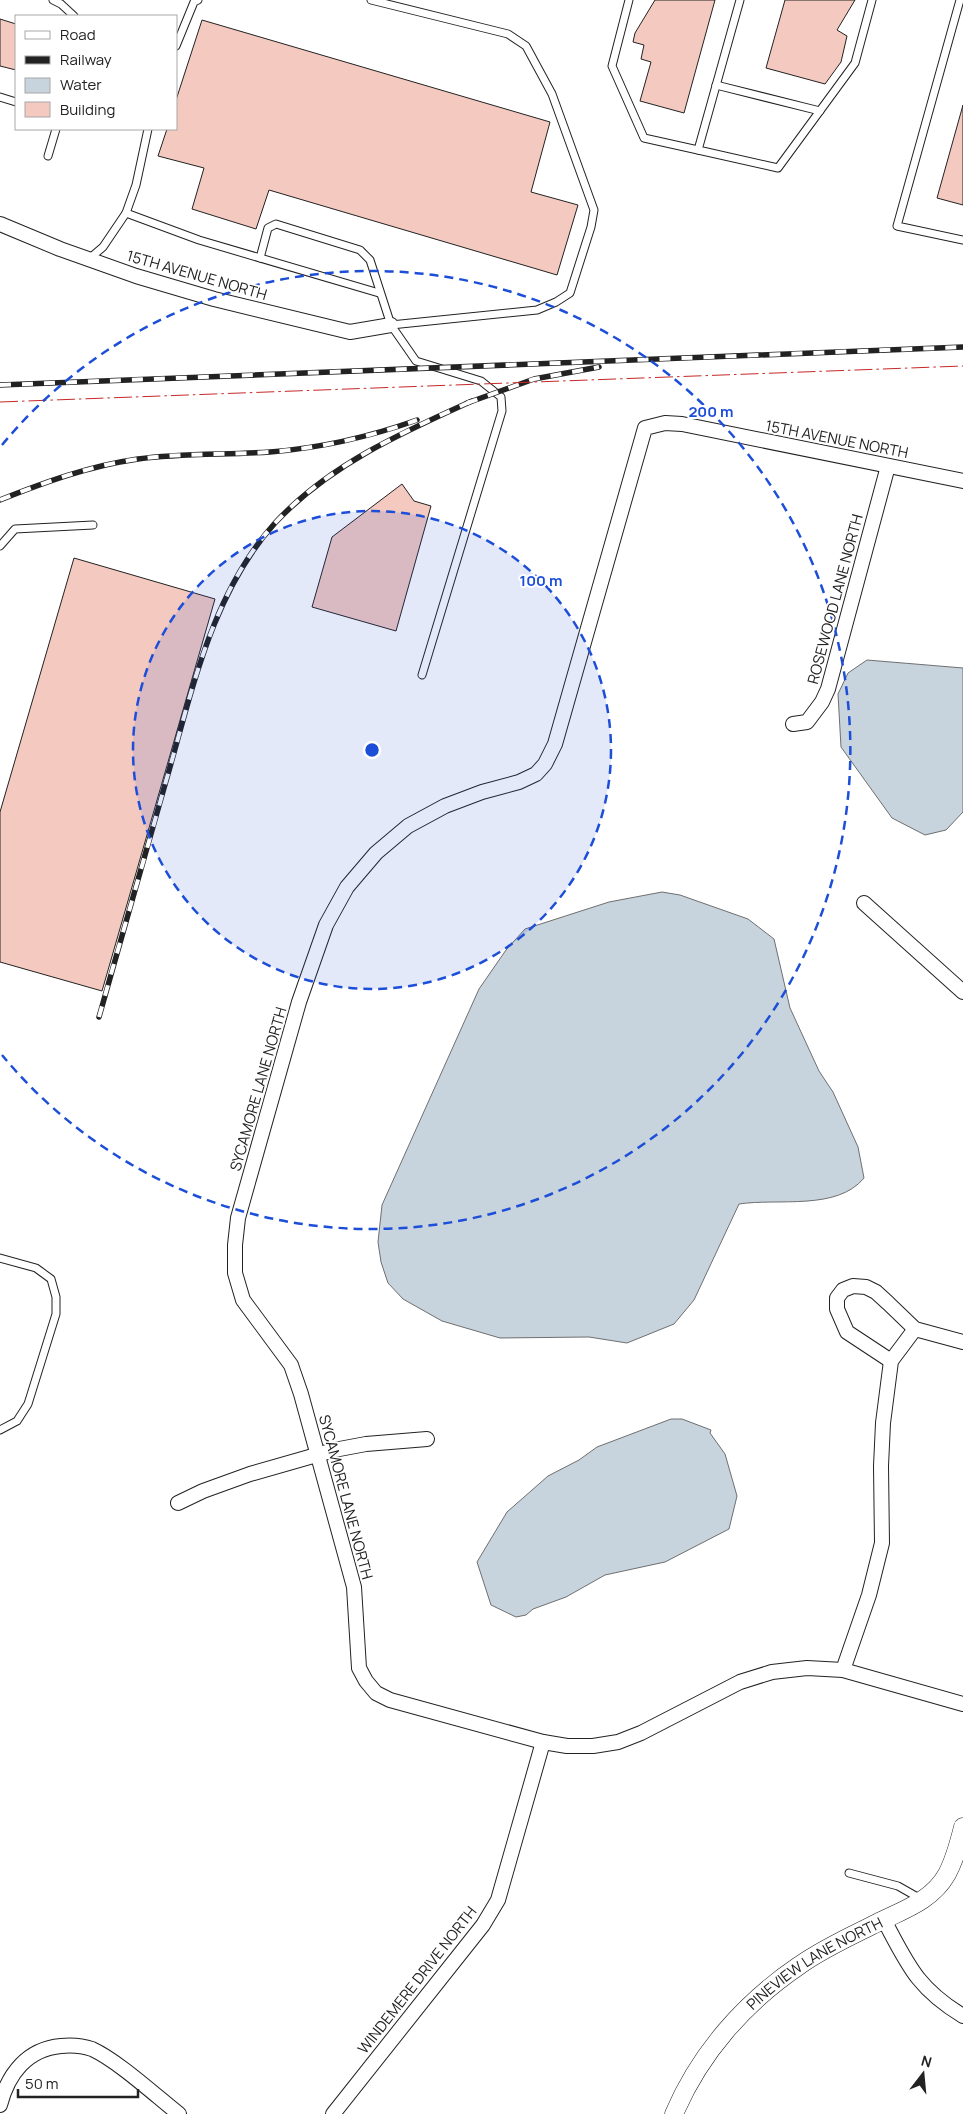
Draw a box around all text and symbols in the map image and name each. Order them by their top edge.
legend [15,15,178,130]
text: Road [60,24,96,45]
text: Railway [60,49,112,70]
text: Water [60,74,102,95]
text: Building [60,99,115,120]
street label: 15TH AVENUE NORTH [124,245,270,305]
text: 200 m [688,401,734,422]
street label: 15TH AVENUE NORTH [764,415,910,463]
street label: ROSEWOOD LANE NORTH [802,512,868,686]
text: 100 m [520,570,562,591]
centre of rings [363,741,381,759]
street label: SYCAMORE LANE NORTH [225,1005,291,1173]
street label: SYCAMORE LANE NORTH [314,1412,378,1582]
street label: WINDEMERE DRIVE NORTH [353,1902,481,2058]
street label: PINEVIEW LANE NORTH [741,1912,886,2014]
north arrow [898,2049,948,2099]
text: N [919,2051,934,2072]
scale bar [18,2066,138,2098]
text: 50 m [25,2073,59,2094]

